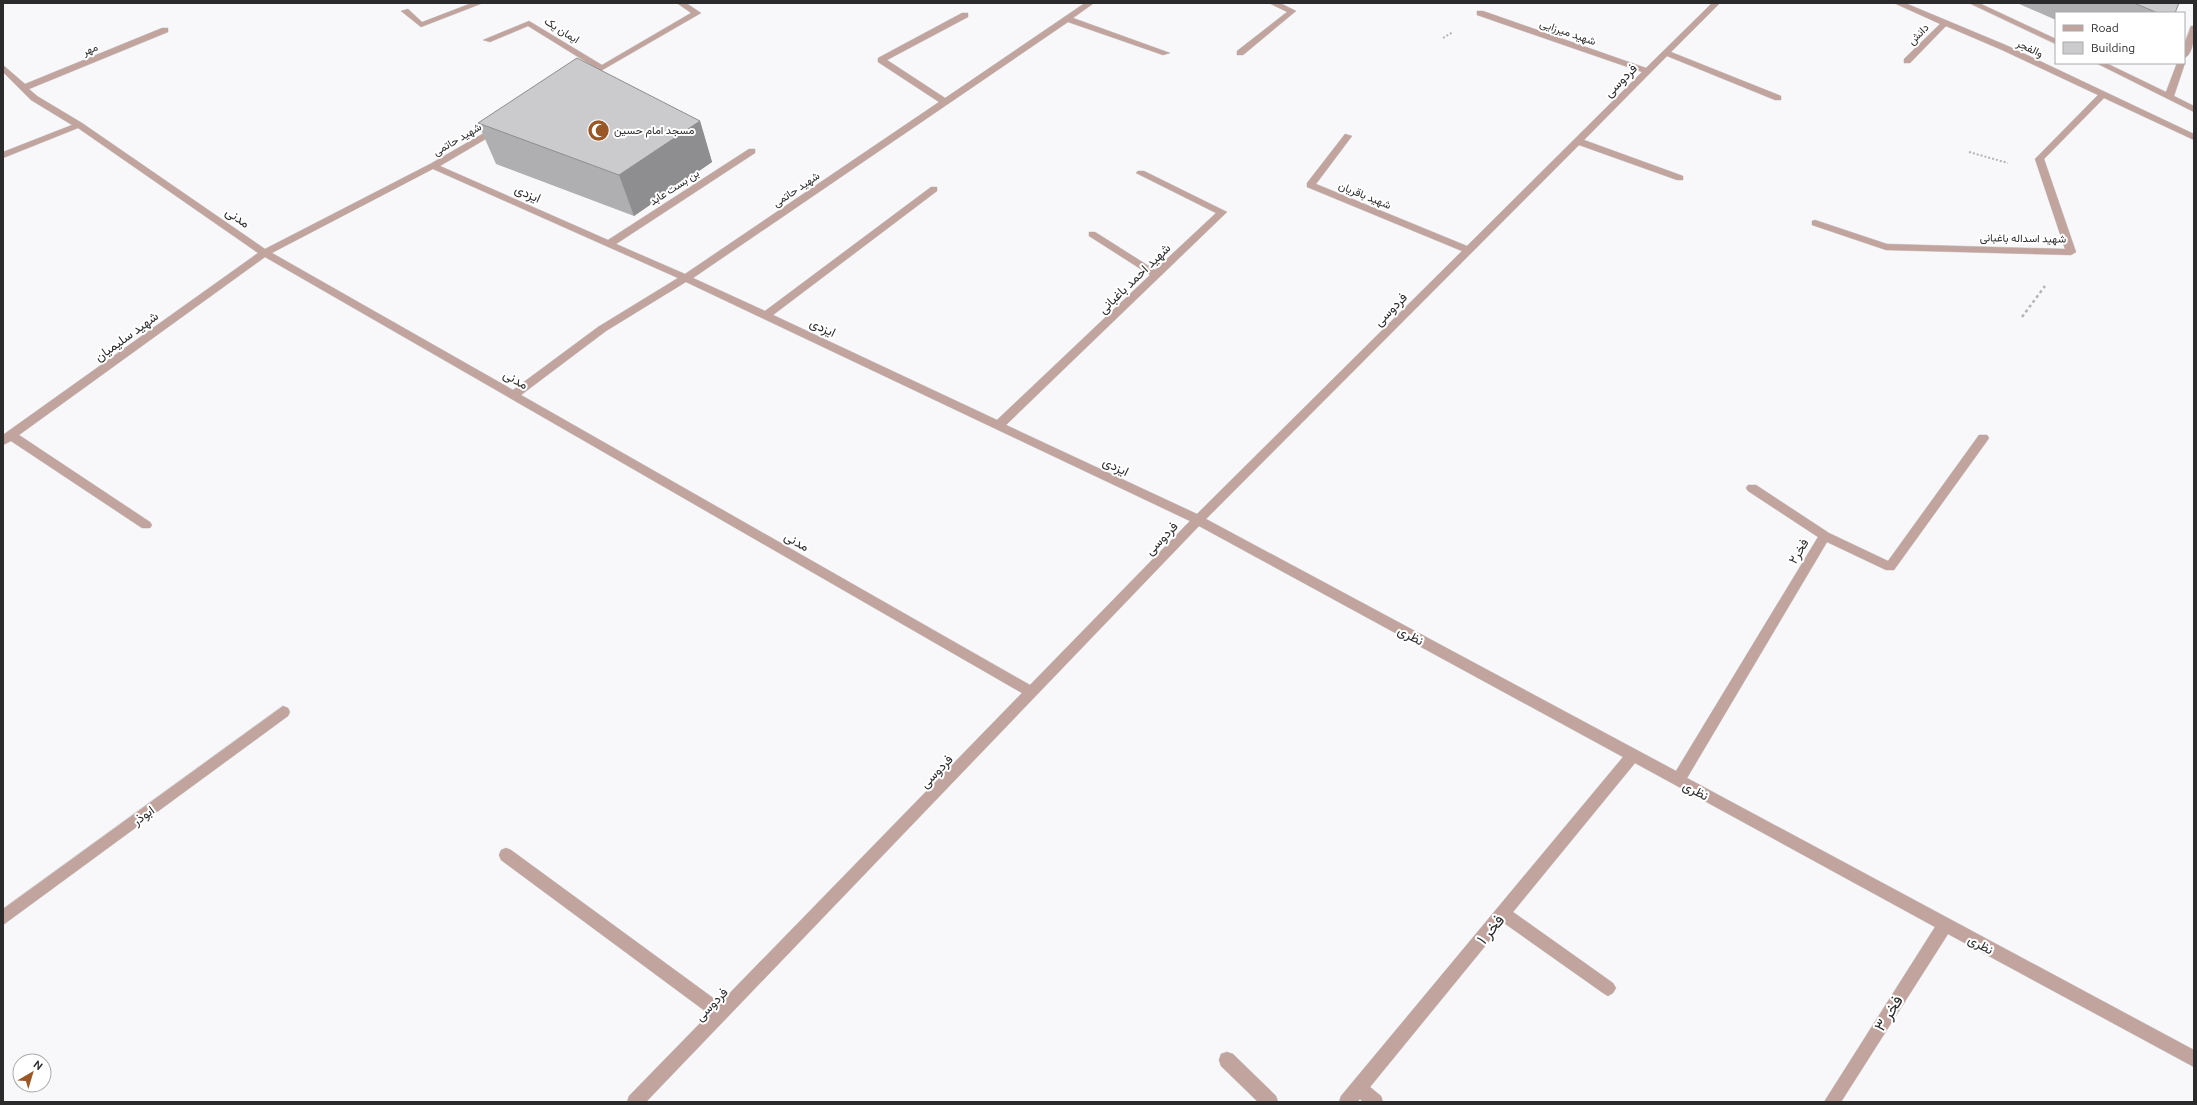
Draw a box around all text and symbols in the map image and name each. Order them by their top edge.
legend [2055,12,2185,64]
street label: ایمان یک [542,15,582,46]
street label: شهید میرزایی [1538,17,1598,48]
street label: دانش [1905,21,1932,48]
text: Road [2091,21,2119,34]
street label: والفجر [2014,36,2045,60]
street label: مهر [80,40,100,59]
text: Building [2091,41,2135,54]
street label: فردوسی [1601,61,1641,101]
mosque icon: مسجد امام حسین [585,117,611,143]
street label: شهید حاتمی [431,120,484,158]
place label: مسجد امام حسین [614,124,694,138]
street label: بن بست عابد [647,167,702,208]
street label: شهید حاتمی [770,169,822,210]
street label: شهید باقریان [1337,179,1393,212]
street label: ایزدی [512,181,543,207]
street label: مدنی [222,204,253,232]
street label: شهید اسداله باغبانی [1980,231,2067,246]
street label: شهید احمد باغبانی [1095,240,1174,317]
street label: فردوسی [1371,290,1411,330]
street label: شهید سلیمیان [92,308,162,365]
street label: ایزدی [807,315,838,341]
street label: مدنی [500,366,531,393]
street label: ایزدی [1100,454,1131,480]
street label: فردوسی [1142,518,1182,559]
street label: مدنی [781,528,812,555]
street label: فخر۲ [1785,536,1813,567]
street label: نظری [1395,623,1426,649]
street label: فردوسی [917,751,957,792]
street label: نظری [1680,778,1711,804]
street label: ابوذر [129,802,158,830]
street label: فخر ۱ [1473,911,1509,949]
street label: نظری [1965,931,1996,958]
street label: فردوسی [692,984,732,1025]
street label: فخر ۳ [1870,992,1908,1035]
north arrow [12,1053,52,1093]
text: N [31,1058,45,1072]

